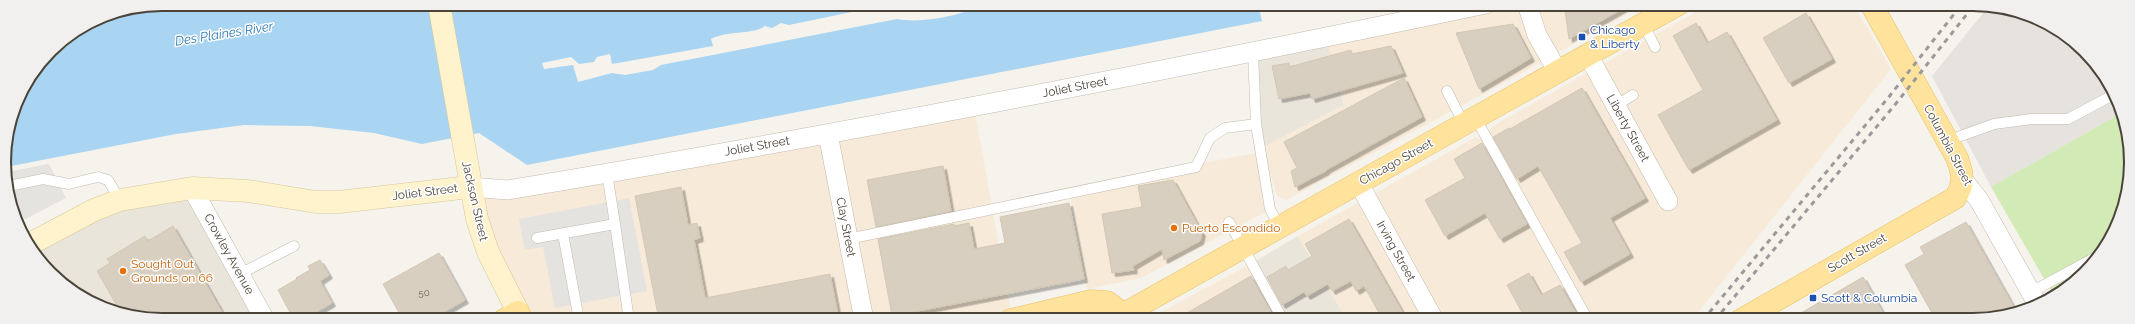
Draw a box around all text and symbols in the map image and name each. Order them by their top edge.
water label: Des Plaines River [174,18,275,49]
place label: Chicago & Liberty [1590,23,1640,51]
marker: Chicago & Liberty [1577,32,1587,42]
street label: Joliet Street [1041,74,1109,100]
street label: Liberty Street [1604,92,1652,164]
street label: Columbia Street [1921,102,1975,188]
street label: Joliet Street [723,133,791,159]
street label: Chicago Street [1357,136,1435,188]
street label: Jackson Street [459,160,491,242]
street label: Joliet Street [391,181,459,203]
street label: Clay Street [833,196,859,258]
street label: Crowley Avenue [201,211,257,297]
street label: Irving Street [1374,218,1418,284]
place label: Puerto Escondido [1182,221,1280,235]
marker: Puerto Escondido [1169,223,1179,233]
street label: Scott Street [1825,231,1889,275]
place label: Sought Out Grounds on 66 [131,257,213,285]
marker: Sought Out Grounds on 66 [118,266,128,276]
house number: 50 [418,287,430,298]
place label: Scott & Columbia [1821,291,1917,305]
marker: Scott & Columbia [1808,293,1818,303]

